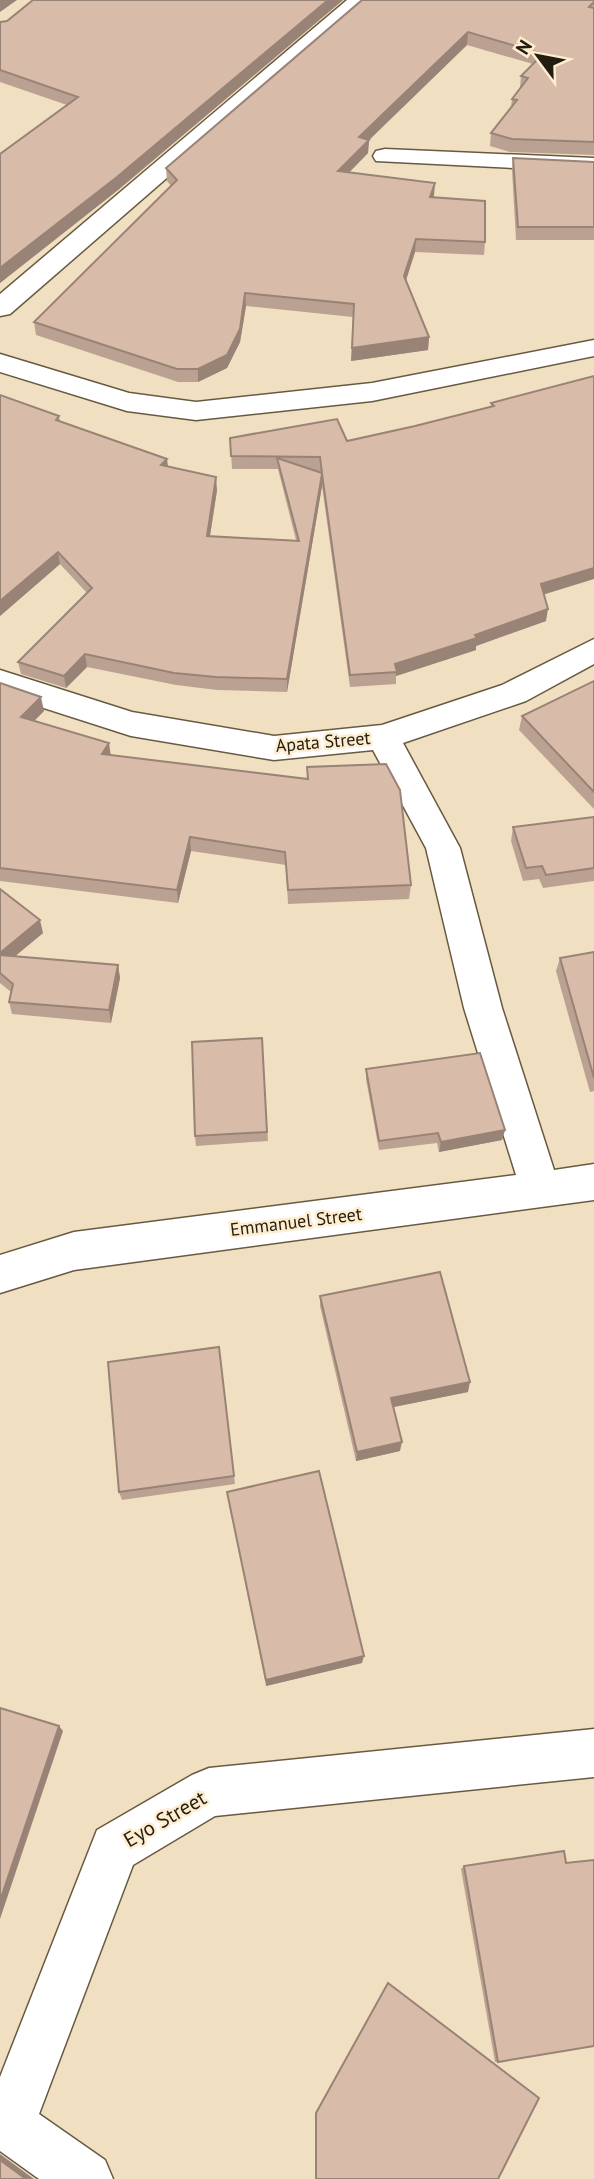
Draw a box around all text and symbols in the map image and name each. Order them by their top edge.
north arrow [503,21,573,91]
text: N [510,35,537,59]
street label: Apata Street [275,726,371,757]
street label: Emmanuel Street [229,1202,363,1241]
street label: Eyo Street [118,1784,211,1853]

